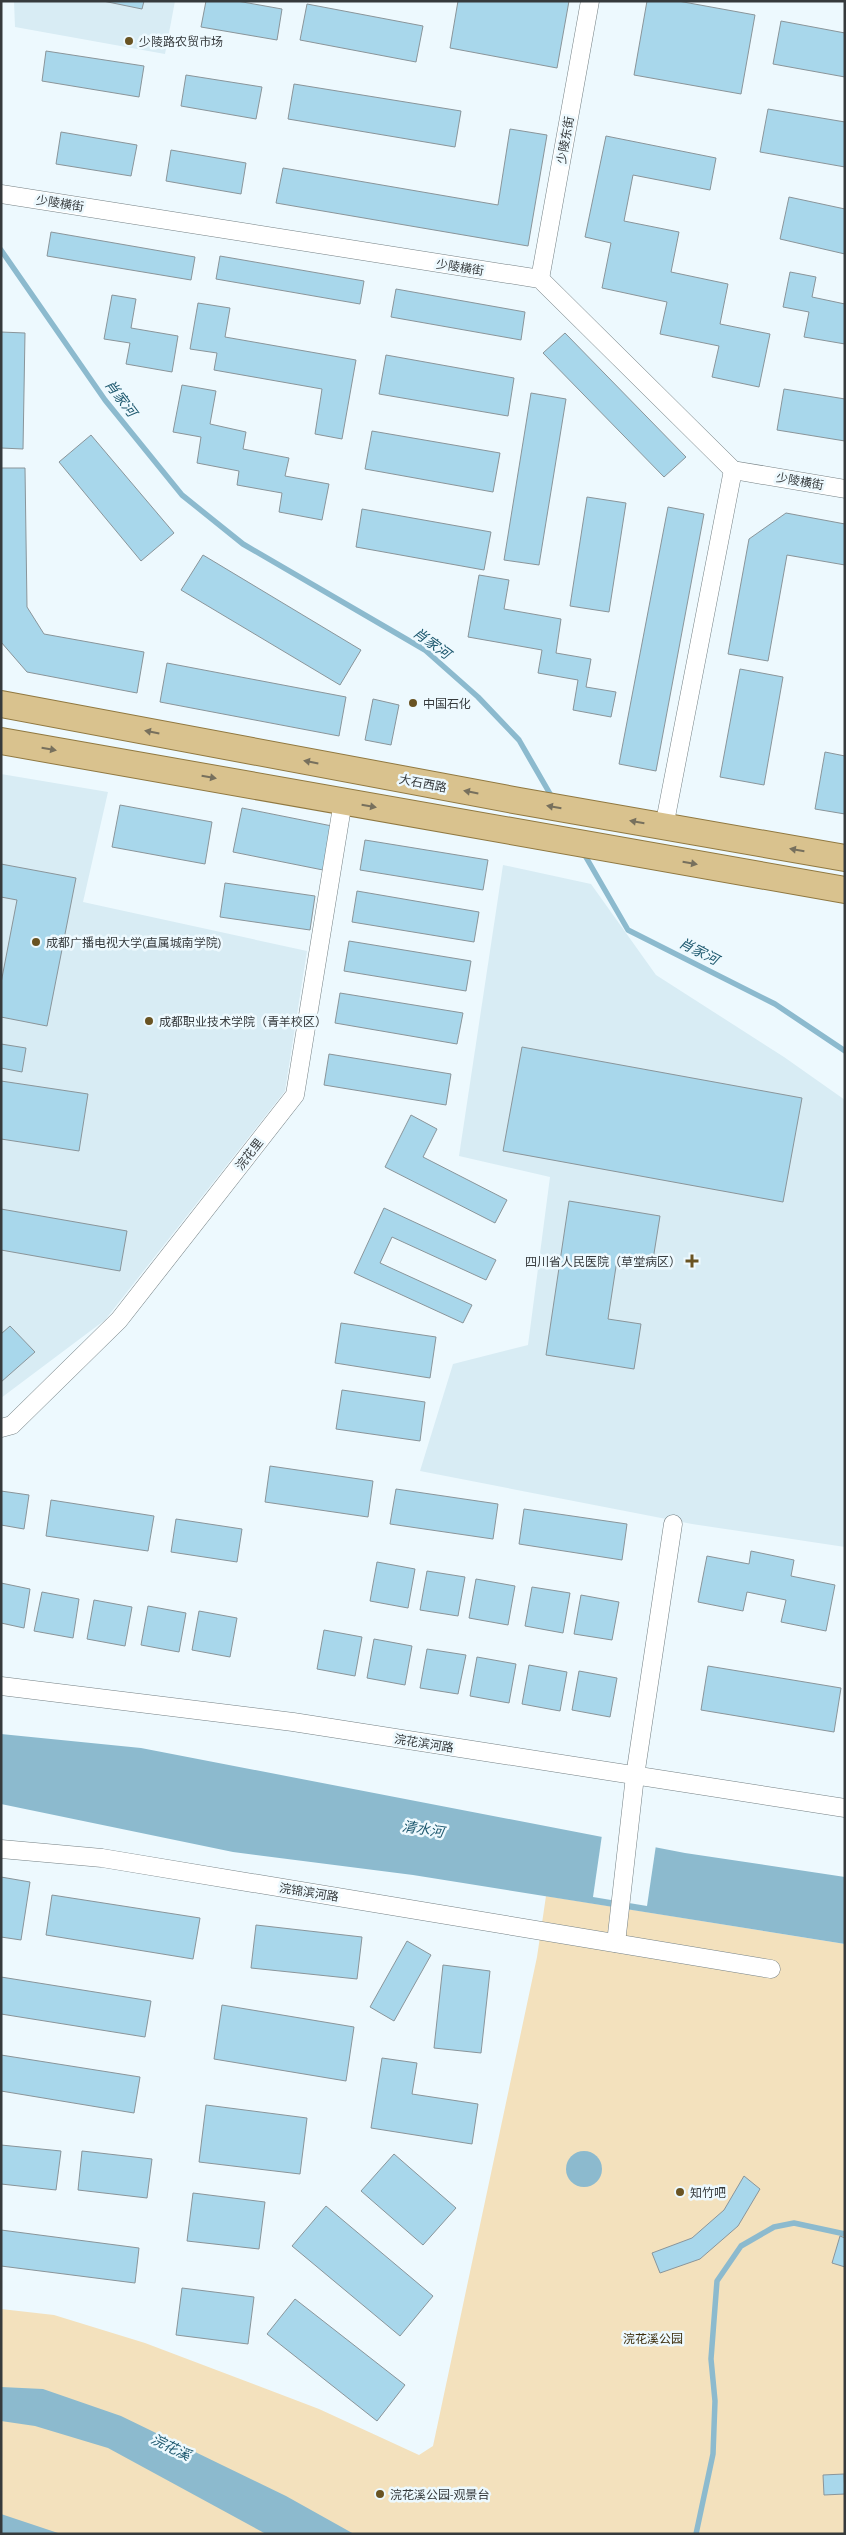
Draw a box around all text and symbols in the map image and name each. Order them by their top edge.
marker: 少陵路农贸市场 [123,35,135,47]
place label: 少陵路农贸市场 [139,35,223,48]
street label: 少陵东街 [554,115,576,165]
street label: 少陵横街 [35,193,85,213]
street label: 少陵横街 [435,257,485,277]
water label: 肖家河 [102,376,142,422]
street label: 少陵横街 [775,470,825,492]
water label: 肖家河 [410,624,456,664]
marker: 中国石化 [407,697,419,709]
place label: 中国石化 [423,697,471,710]
one-way arrow [143,728,159,736]
one-way arrow [42,746,58,754]
one-way arrow [303,758,319,766]
street label: 大石西路 [398,772,448,794]
one-way arrow [202,774,218,782]
one-way arrow [463,788,479,796]
one-way arrow [362,802,378,810]
one-way arrow [545,803,561,811]
one-way arrow [628,817,644,825]
one-way arrow [788,846,804,854]
one-way arrow [682,859,697,867]
water label: 肖家河 [677,934,724,969]
marker: 成都广播电视大学(直属城南学院) [30,936,42,948]
place label: 成都广播电视大学(直属城南学院) [46,936,222,950]
marker: 成都职业技术学院（青羊校区） [143,1015,155,1027]
place label: 成都职业技术学院（青羊校区） [159,1015,327,1028]
street label: 浣花里 [233,1136,265,1172]
marker: 四川省人民医院（草堂病区） [685,1254,699,1268]
place label: 四川省人民医院（草堂病区） [525,1255,681,1268]
street label: 浣花滨河路 [393,1732,455,1754]
water label: 清水河 [401,1818,448,1841]
street label: 浣锦滨河路 [278,1881,340,1903]
marker: 知竹吧 [674,2186,686,2198]
place label: 知竹吧 [690,2186,726,2199]
park label: 浣花溪公园 [623,2332,683,2345]
water label: 浣花溪 [149,2431,195,2464]
marker: 浣花溪公园-观景台 [374,2488,386,2500]
place label: 浣花溪公园-观景台 [390,2488,489,2501]

